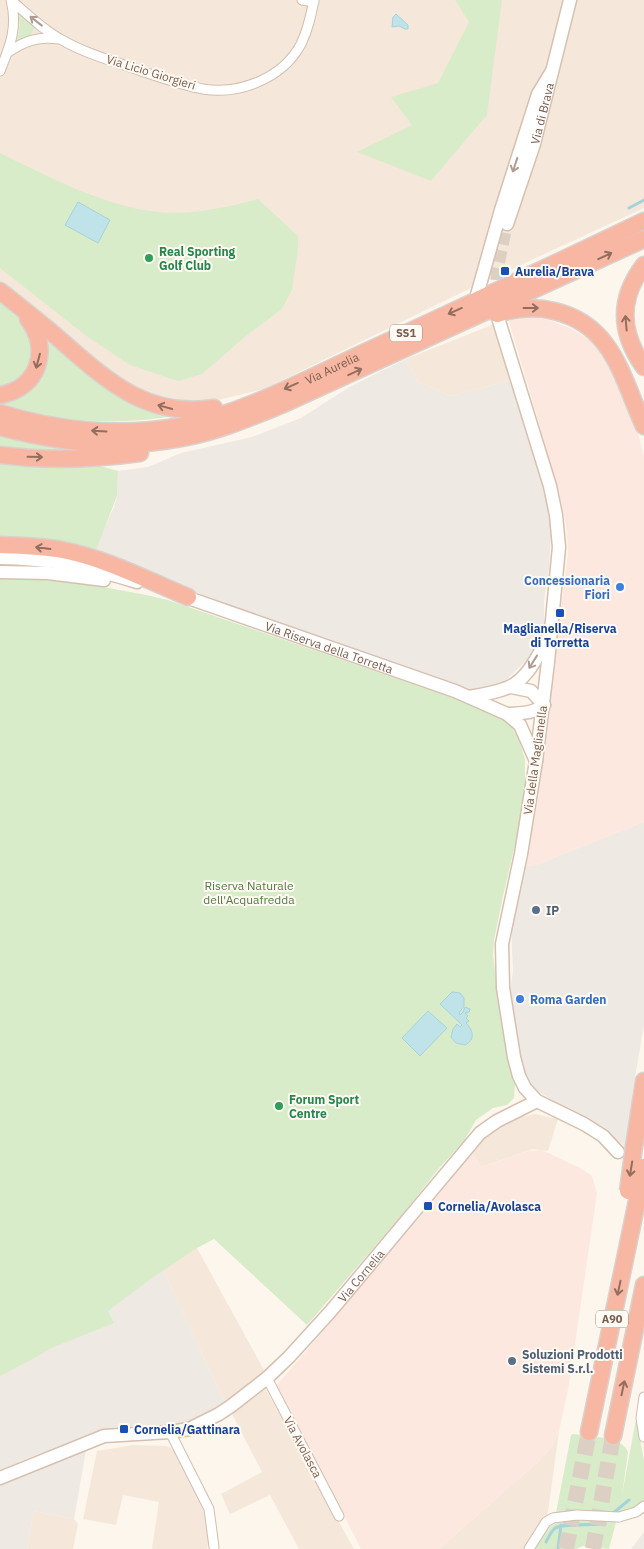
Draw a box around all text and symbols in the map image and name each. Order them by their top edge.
one-way arrow [29,16,42,27]
street label: Via Licio Giorgieri [104,51,198,93]
street label: Via di Brava [527,80,557,146]
one-way arrow [510,157,520,173]
place label: Real Sporting Golf Club [159,244,236,273]
one-way arrow [597,251,612,261]
marker: Real Sporting Golf Club [143,252,155,264]
place label: Aurelia/Brava [515,264,594,279]
marker: Aurelia/Brava [499,265,511,277]
one-way arrow [522,303,538,313]
one-way arrow [448,306,463,316]
one-way arrow [621,315,630,331]
road number: SS1 [390,324,422,342]
street label: Via Aurelia [302,348,362,387]
one-way arrow [33,353,43,369]
one-way arrow [347,366,362,376]
one-way arrow [284,381,299,391]
one-way arrow [158,402,174,411]
one-way arrow [91,426,107,435]
one-way arrow [27,453,43,462]
one-way arrow [35,543,51,553]
place label: Concessionaria Fiori [524,573,610,602]
marker: Concessionaria Fiori [614,581,626,593]
marker: Maglianella/Riserva di Torretta [554,607,566,619]
street label: Via Riserva della Torretta [263,618,396,677]
place label: Maglianella/Riserva di Torretta [503,621,617,650]
one-way arrow [528,655,538,669]
street label: Via della Maglianella [520,704,550,816]
park label: Riserva Naturale dell'Acquafredda [203,878,295,907]
place label: IP [546,903,559,918]
marker: IP [530,904,542,916]
place label: Roma Garden [530,992,607,1007]
marker: Roma Garden [514,993,526,1005]
place label: Forum Sport Centre [289,1092,359,1121]
marker: Forum Sport Centre [273,1100,285,1112]
one-way arrow [625,1161,635,1177]
place label: Cornelia/Avolasca [438,1199,541,1214]
marker: Cornelia/Avolasca [422,1200,434,1212]
street label: Via Cornelia [334,1246,387,1305]
one-way arrow [614,1279,623,1295]
road number: A90 [596,1310,628,1328]
place label: Soluzioni Prodotti Sistemi S.r.l. [522,1347,623,1376]
marker: Soluzioni Prodotti Sistemi S.r.l. [506,1355,518,1367]
one-way arrow [618,1381,628,1397]
street label: Via Avolasca [281,1414,326,1481]
place label: Cornelia/Gattinara [134,1422,240,1437]
marker: Cornelia/Gattinara [118,1423,130,1435]

